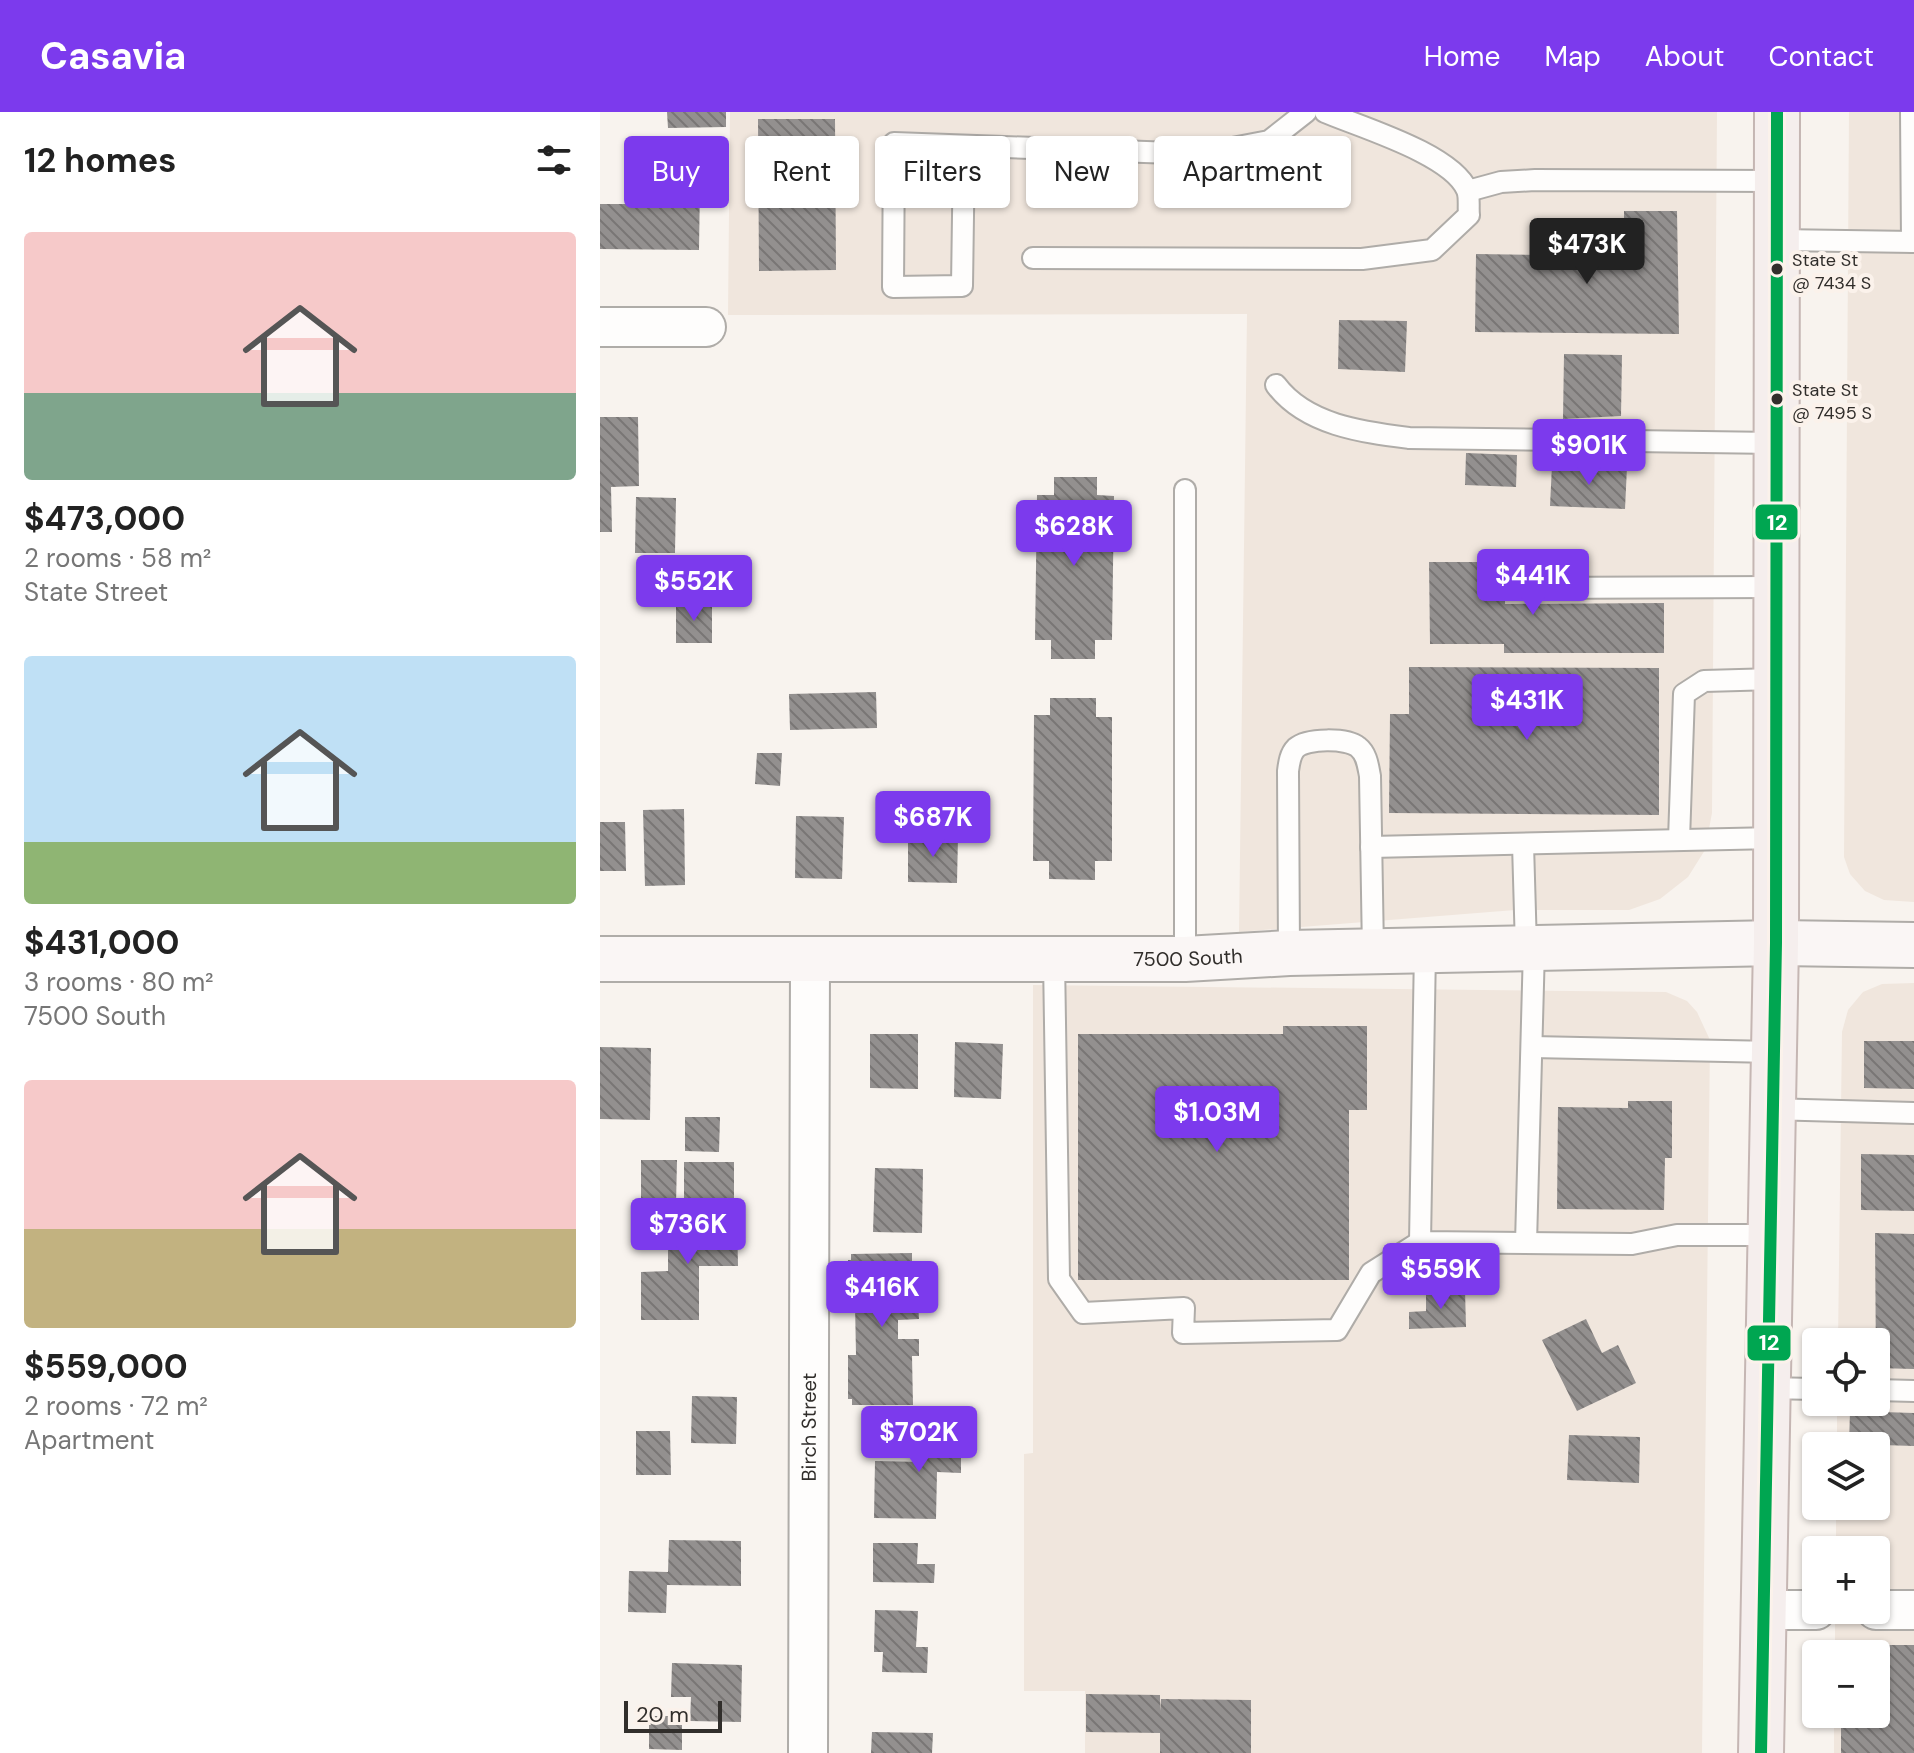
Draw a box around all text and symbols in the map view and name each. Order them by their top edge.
text: Casavia [40,31,186,81]
text: Home [1424,38,1500,75]
text: Map [1544,38,1601,75]
text: About [1645,38,1724,75]
text: Contact [1768,38,1874,75]
chip: Buy [624,136,729,208]
chip: Rent [745,136,859,208]
chip: Filters [875,136,1010,208]
chip: New [1026,136,1138,208]
chip: Apartment [1154,136,1351,208]
text: 12 homes [24,138,176,183]
icon: filters [532,138,576,182]
pin: $473K [1531,218,1643,286]
text: $473K [1548,227,1626,261]
place label: State St @ 7434 S [1792,248,1871,295]
marker: State St @ 7434 S [1769,261,1785,277]
icon: home [228,284,372,428]
place label: State St @ 7495 S [1792,378,1872,425]
marker: State St @ 7495 S [1769,391,1785,407]
pin: $901K [1533,419,1645,487]
text: $901K [1551,428,1627,462]
text: $473,000 [24,496,185,541]
pin: $628K [1018,500,1130,568]
line badge: 12 [1754,503,1799,541]
text: 12 [1767,508,1787,537]
text: $628K [1034,509,1114,543]
text: 2 rooms · 58 m² [24,541,211,575]
pin: $441K [1477,549,1589,617]
pin: $552K [638,555,750,623]
text: $441K [1495,558,1571,592]
text: $552K [654,564,734,598]
text: State Street [24,575,168,609]
pin: $431K [1471,674,1583,742]
text: $431K [1490,683,1564,717]
icon: home [228,708,372,852]
pin: $687K [877,791,989,859]
text: $687K [893,800,973,834]
text: $431,000 [24,920,179,965]
street label: 7500 South [1133,943,1243,972]
text: 3 rooms · 80 m² [24,965,214,999]
text: 7500 South [24,999,166,1033]
pin: $1.03M [1152,1086,1282,1154]
text: $1.03M [1173,1095,1261,1129]
icon: home [228,1132,372,1276]
pin: $736K [632,1198,744,1266]
text: $736K [649,1207,727,1241]
pin: $559K [1385,1243,1497,1311]
text: $559K [1401,1252,1481,1286]
pin: $416K [826,1261,938,1329]
text: $416K [844,1270,920,1304]
line badge: 12 [1746,1324,1792,1362]
text: 12 [1759,1328,1779,1357]
map controls [1802,1328,1890,1728]
button: locate [1802,1328,1890,1416]
text: $559,000 [24,1344,188,1389]
street label: Birch Street [796,1372,822,1481]
text: 2 rooms · 72 m² [24,1389,208,1423]
pin: $702K [863,1406,975,1474]
text: $702K [879,1415,959,1449]
text: Apartment [24,1423,155,1457]
button: layers [1802,1432,1890,1520]
button: + [1802,1536,1890,1624]
button: − [1802,1640,1890,1728]
scale bar [624,1697,722,1733]
text: 20 m [636,1700,689,1729]

